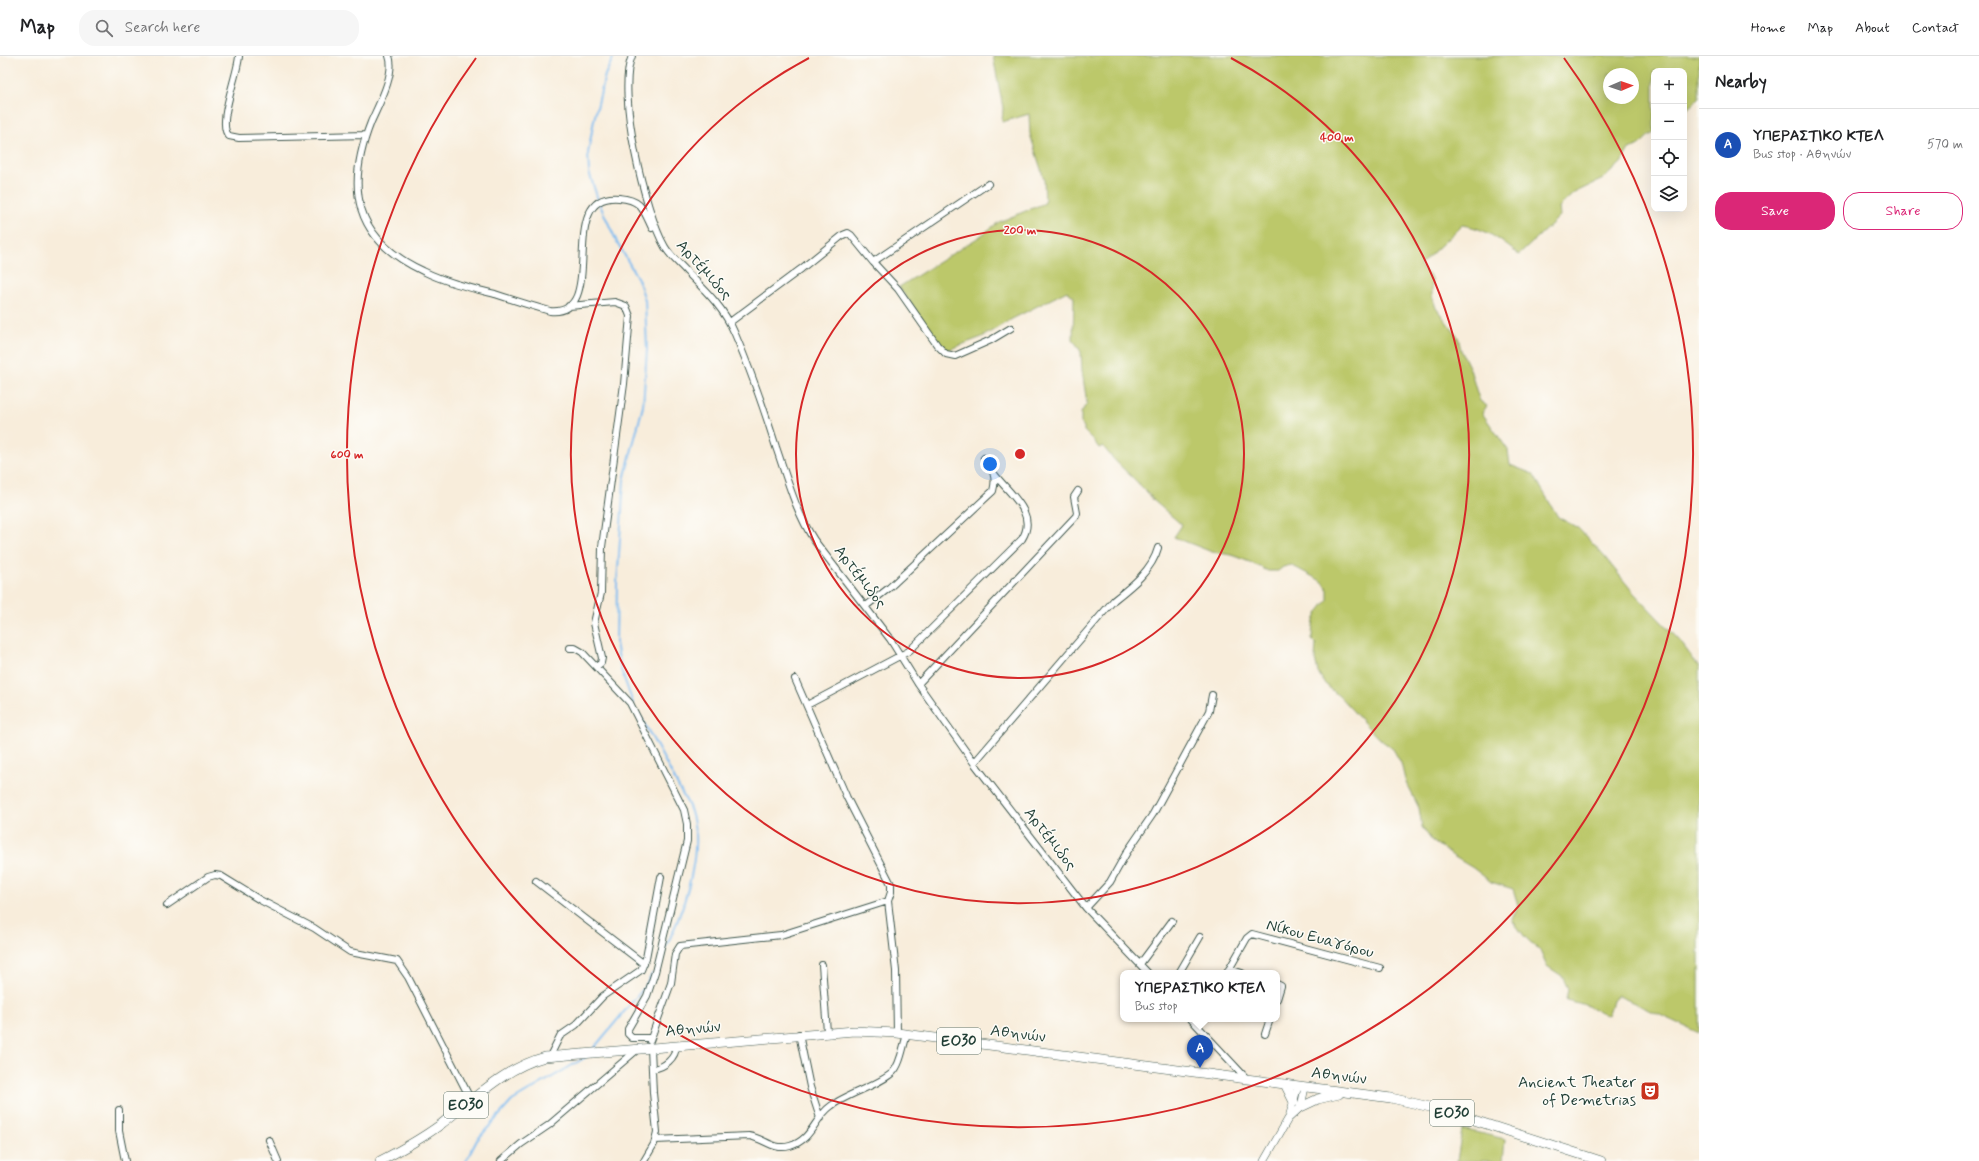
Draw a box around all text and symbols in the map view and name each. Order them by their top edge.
search box [79,10,359,46]
text: Map [20,15,55,40]
icon: search [93,17,115,39]
text: Search here [125,18,200,38]
text: Home [1751,19,1785,37]
text: Map [1807,19,1833,37]
text: About [1855,19,1890,37]
text: Contact [1912,19,1959,37]
north arrow [1603,68,1639,104]
map controls [1651,68,1687,212]
button: + [1651,68,1687,104]
text: Nearby [1715,71,1767,93]
button: − [1651,104,1687,140]
text: ΥΠΕΡΑΣΤΙΚΟ ΚΤΕΛ [1753,126,1884,146]
text: 400 m [1320,130,1354,146]
text: A [1724,136,1732,153]
text: 570 m [1927,136,1963,153]
button: locate [1651,140,1687,176]
text: Bus stop · Αθηνών [1753,146,1851,163]
button: layers [1651,176,1687,212]
button: Save [1715,192,1835,230]
button: Share [1843,192,1963,230]
text: 200 m [1004,223,1037,239]
street label: Αρτέμιδος [671,235,737,305]
text: 600 m [330,447,364,463]
centre of rings [1013,447,1027,461]
your location [980,454,1000,474]
street label: Αρτέμιδος [829,541,892,613]
street label: Αρτέμιδος [1019,803,1082,875]
street label: Νίκου Ευαγόρου [1264,915,1376,963]
popup [1120,970,1280,1022]
text: ΥΠΕΡΑΣΤΙΚΟ ΚΤΕΛ [1135,978,1265,998]
text: Bus stop [1135,998,1178,1015]
street label: Αθηνών [664,1016,722,1042]
street label: Αθηνών [989,1020,1047,1048]
road number: ΕΟ30 [937,1028,981,1054]
pin: A [1187,1035,1213,1068]
street label: Αθηνών [1310,1062,1368,1090]
place label: Ancient Theater of Demetrias [1518,1072,1636,1111]
theatre icon: Ancient Theater of Demetrias [1639,1080,1661,1102]
road number: ΕΟ30 [444,1092,488,1118]
road number: ΕΟ30 [1430,1100,1474,1126]

